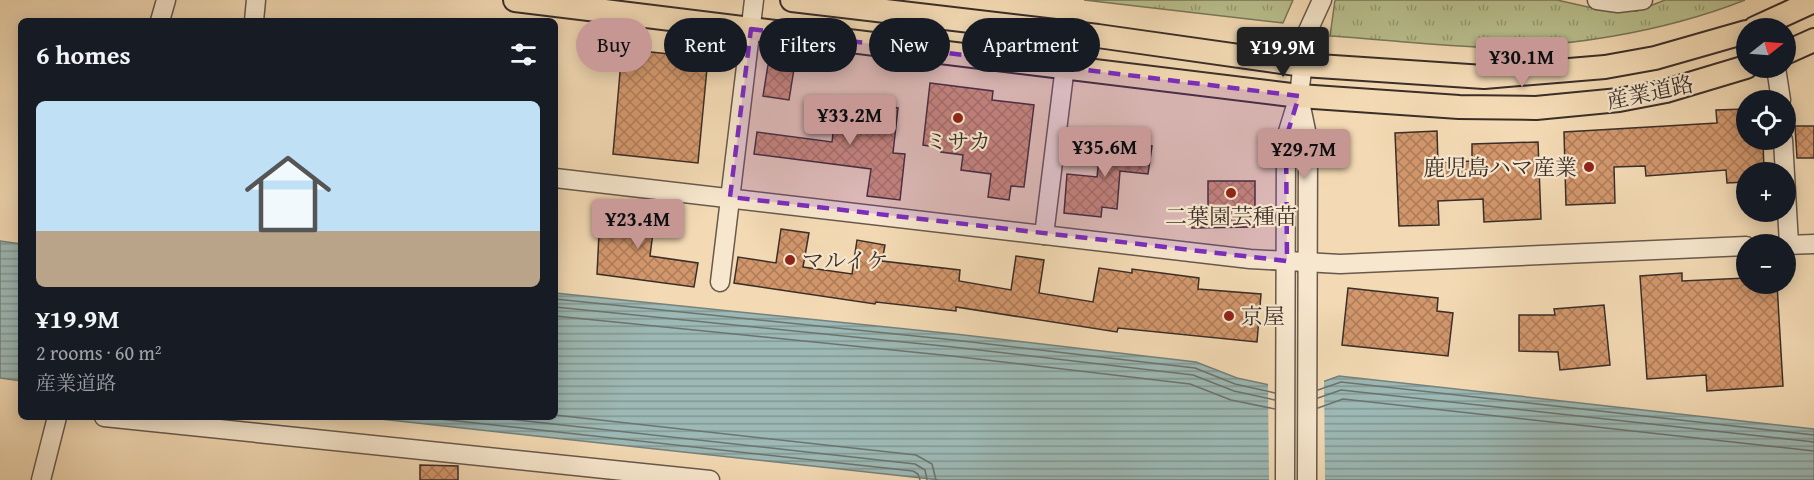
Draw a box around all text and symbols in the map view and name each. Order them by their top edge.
chip: Buy [576,18,652,72]
chip: Rent [664,18,747,72]
chip: Filters [759,18,857,72]
chip: New [869,18,950,72]
chip: Apartment [962,18,1100,72]
north arrow [1736,18,1796,78]
map controls [1736,18,1796,294]
pin: ¥19.9M [1234,27,1332,78]
text: ¥19.9M [1251,32,1315,61]
text: 6 homes [36,35,131,74]
pin: ¥30.1M [1473,37,1571,88]
icon: filters [507,38,540,71]
text: ¥30.1M [1490,42,1554,71]
street label: 産業道路 [1604,67,1696,117]
button: locate [1736,90,1796,150]
pin: ¥33.2M [801,95,899,146]
text: ¥33.2M [818,100,882,129]
marker: ミサカ [951,111,965,125]
place label: ミサカ [925,125,991,157]
pin: ¥35.6M [1056,127,1154,178]
pin: ¥29.7M [1255,129,1353,180]
text: ¥35.6M [1073,132,1137,161]
text: ¥29.7M [1272,134,1336,163]
icon: home [234,140,342,248]
place label: 鹿児島ハマ産業 [1423,151,1577,183]
marker: 鹿児島ハマ産業 [1582,160,1596,174]
button: + [1736,162,1796,222]
marker: 二葉園芸種苗 [1224,186,1238,200]
pin: ¥23.4M [589,199,687,250]
place label: 二葉園芸種苗 [1165,200,1297,232]
text: ¥23.4M [606,204,670,233]
button: − [1736,234,1796,294]
place label: マルイケ [802,244,888,276]
marker: マルイケ [783,253,797,267]
text: ¥19.9M [36,299,120,338]
place label: 京屋 [1241,300,1285,332]
marker: 京屋 [1222,309,1236,323]
text: 2 rooms · 60 m² [36,338,162,367]
text: 産業道路 [36,368,116,397]

